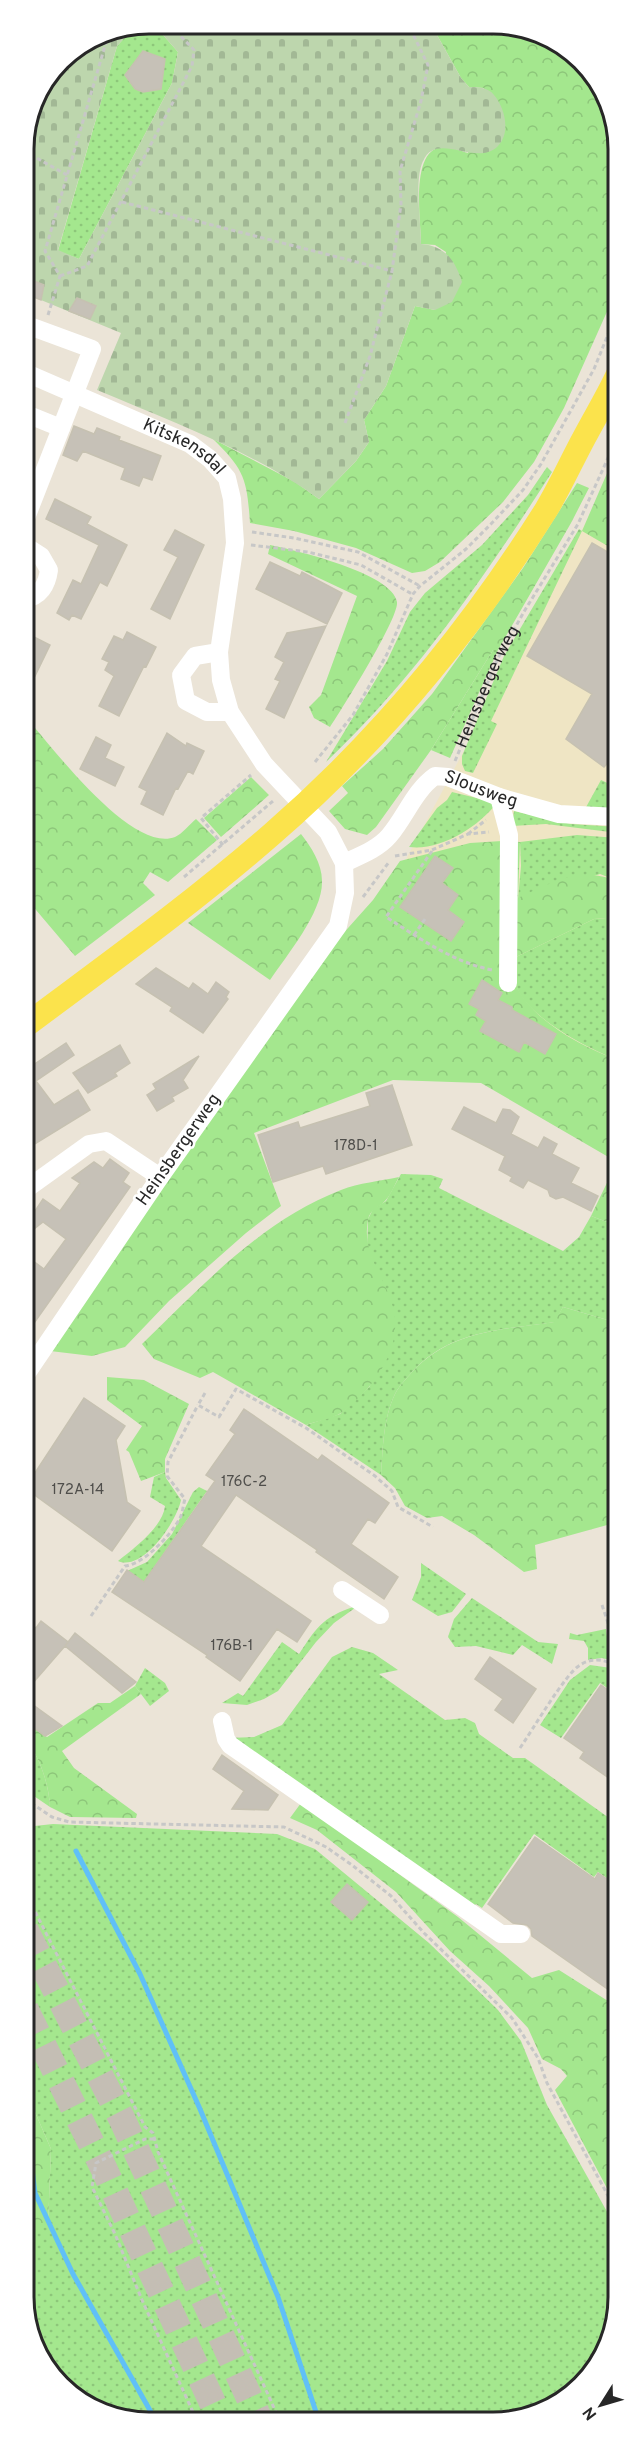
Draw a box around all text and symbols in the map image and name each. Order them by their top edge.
street label: Kitskensdal [139,413,230,480]
street label: Heinsbergerweg [450,621,525,752]
street label: Slousweg [441,765,520,813]
street label: Heinsbergerweg [132,1089,226,1211]
house number: 178D-1 [334,1137,378,1156]
house number: 176C-2 [221,1473,267,1492]
house number: 172A-14 [52,1481,104,1500]
house number: 176B-1 [211,1637,253,1656]
north arrow [571,2375,631,2435]
text: N [579,2402,602,2423]

